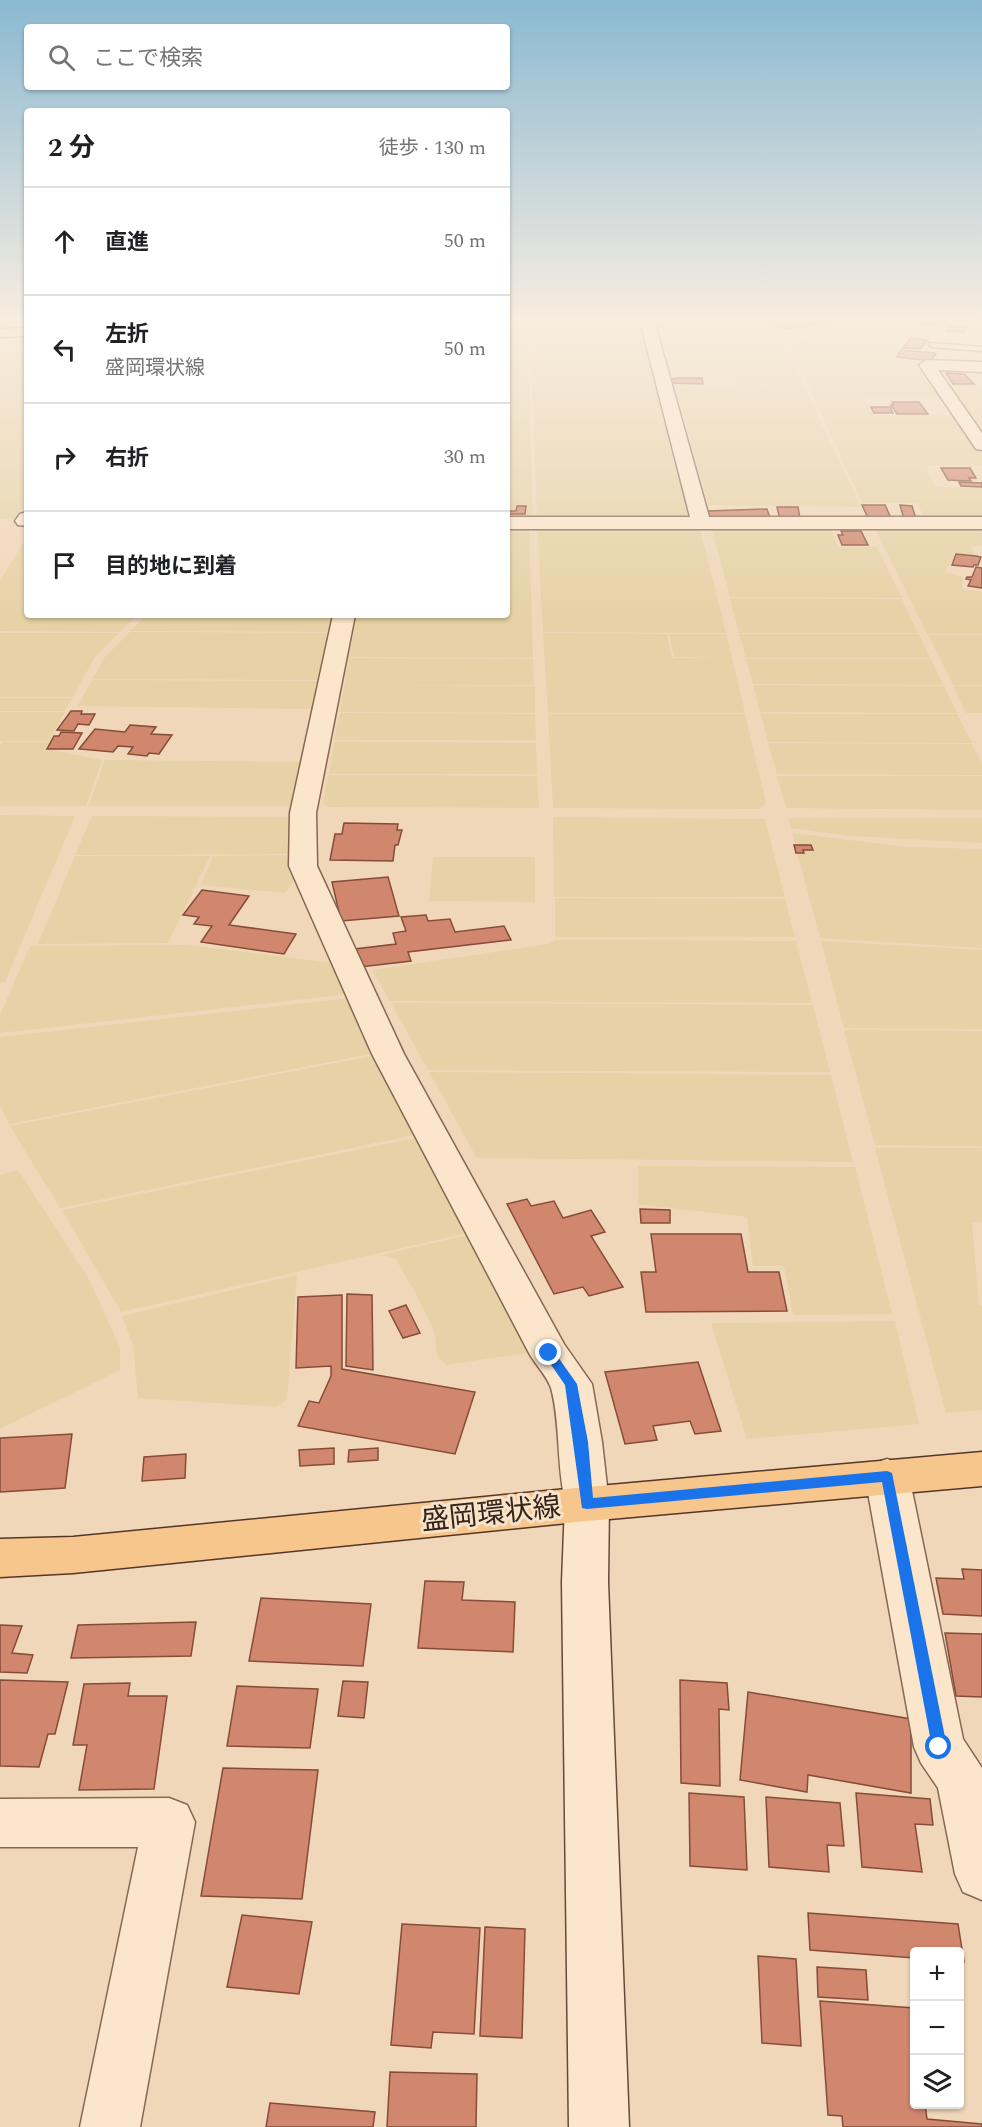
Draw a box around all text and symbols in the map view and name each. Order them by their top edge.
search box [24,24,510,90]
icon: search [45,41,78,74]
text: ここで検索 [93,42,203,75]
text: 2 分 [48,128,95,168]
text: 徒歩 · 130 m [379,133,486,163]
icon: ahead [48,225,81,258]
text: 直進 [105,226,149,259]
text: 50 m [444,226,486,256]
text: 左折 [105,318,149,351]
icon: left [48,333,81,366]
text: 50 m [444,334,486,364]
text: 盛岡環状線 [105,353,205,383]
icon: right [48,441,81,474]
text: 右折 [105,442,149,475]
text: 30 m [444,442,486,472]
icon: arrive [48,549,81,582]
text: 目的地に到着 [105,550,237,583]
route end [535,1339,561,1365]
street label: 盛岡環状線 [419,1485,563,1543]
route start [925,1733,951,1759]
map controls [910,1947,964,2109]
button: + [910,1947,964,2001]
button: − [910,2001,964,2055]
button: layers [910,2055,964,2109]

